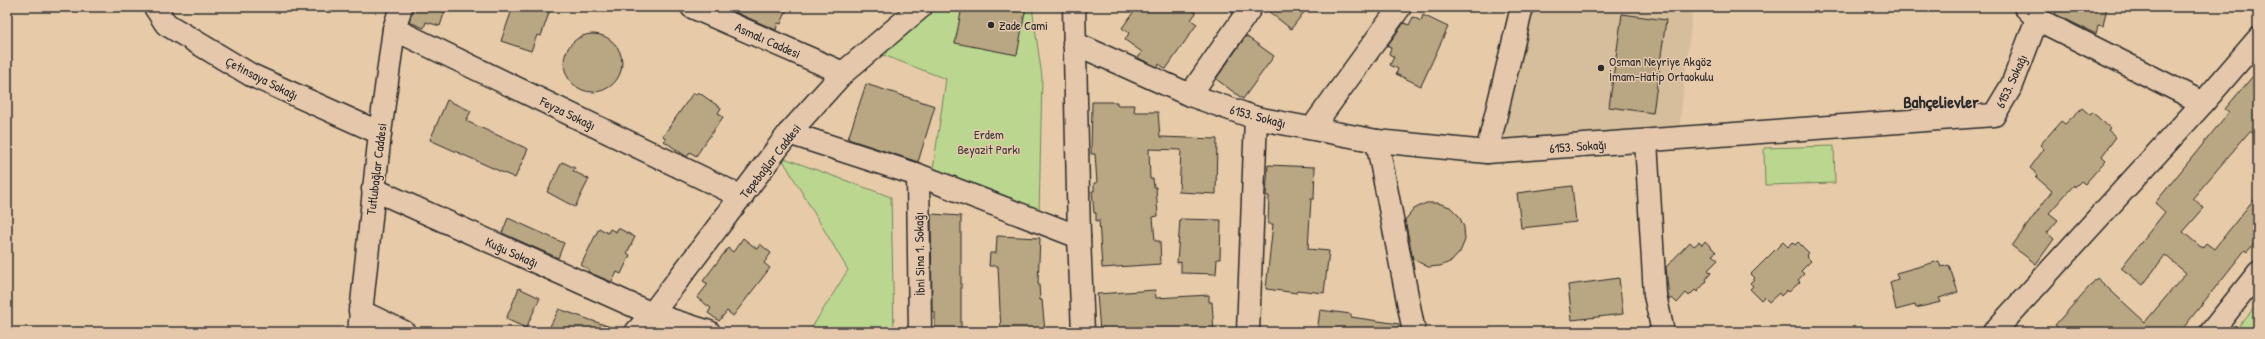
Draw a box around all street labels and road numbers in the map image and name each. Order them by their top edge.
street label: Asmalı Caddesi [732,18,804,62]
street label: 6153. Sokağı [1991,51,2031,111]
street label: Çetinsaya Sokağı [222,52,302,104]
street label: Feyza Sokağı [536,91,599,134]
street label: 6153. Sokağı [1228,100,1288,132]
street label: Tepebağlar Caddesi [735,120,805,202]
street label: Tutlubağlar Caddesi [361,122,391,216]
street label: 6153. Sokağı [1549,135,1607,157]
street label: İbni Sina 1. Sokağı [909,212,929,296]
street label: Kuğu Sokağı [483,232,541,272]

